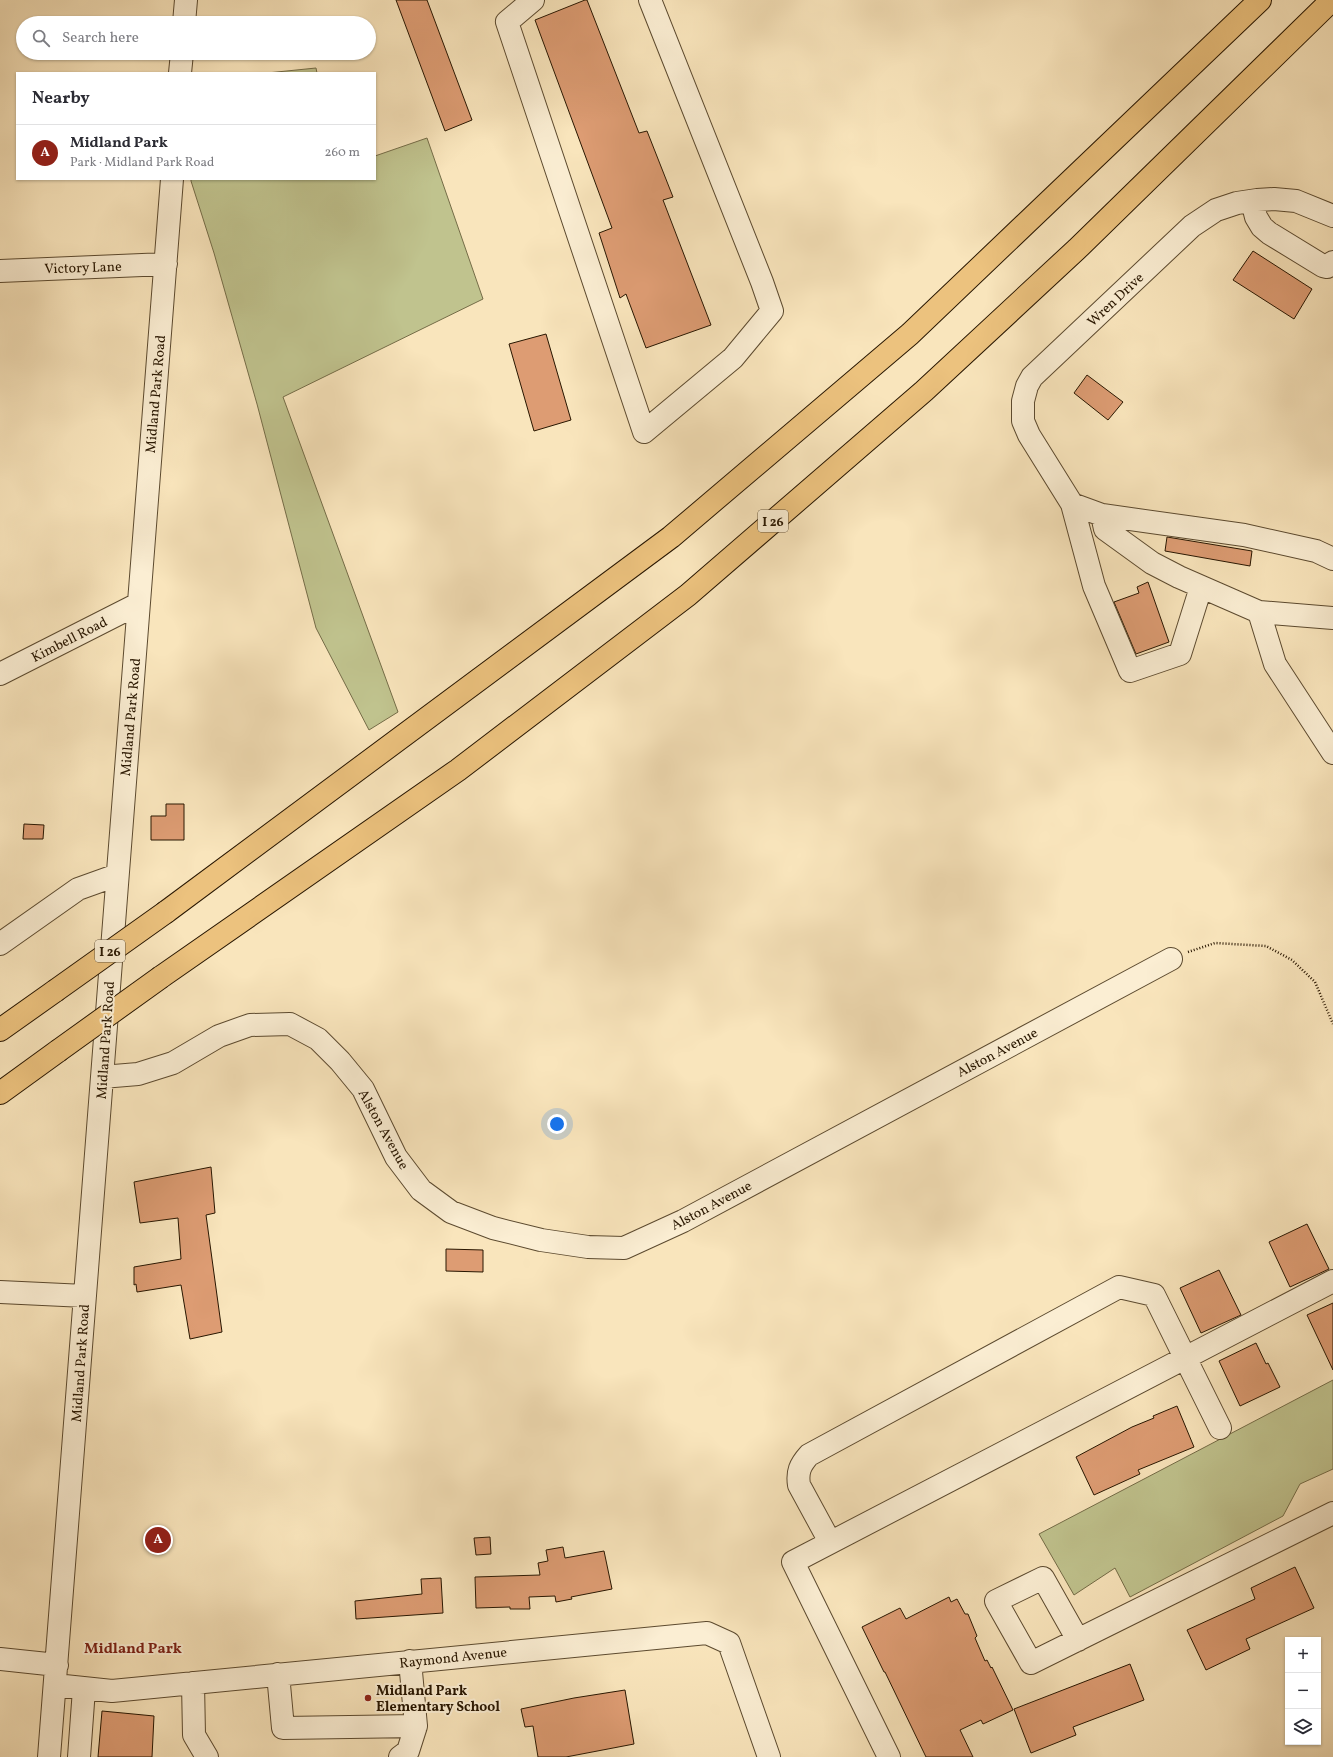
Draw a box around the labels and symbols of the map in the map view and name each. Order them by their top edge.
street label: Victory Lane [44,258,122,279]
street label: Wren Drive [1084,269,1149,331]
street label: Midland Park Road [142,334,171,454]
road number: I 26 [758,510,788,532]
street label: Kimbell Road [28,613,111,668]
street label: Midland Park Road [117,657,146,777]
road number: I 26 [95,940,125,962]
street label: Midland Park Road [93,980,120,1100]
street label: Alston Avenue [954,1024,1042,1083]
street label: Alston Avenue [353,1086,413,1174]
your location [547,1114,567,1134]
street label: Alston Avenue [668,1177,756,1236]
street label: Midland Park Road [68,1303,95,1423]
pin: A [145,1525,171,1555]
district label: Midland Park [84,1639,182,1660]
street label: Raymond Avenue [398,1643,508,1674]
place label: Midland Park Elementary School [376,1682,500,1717]
marker: Midland Park Elementary School [363,1693,373,1703]

